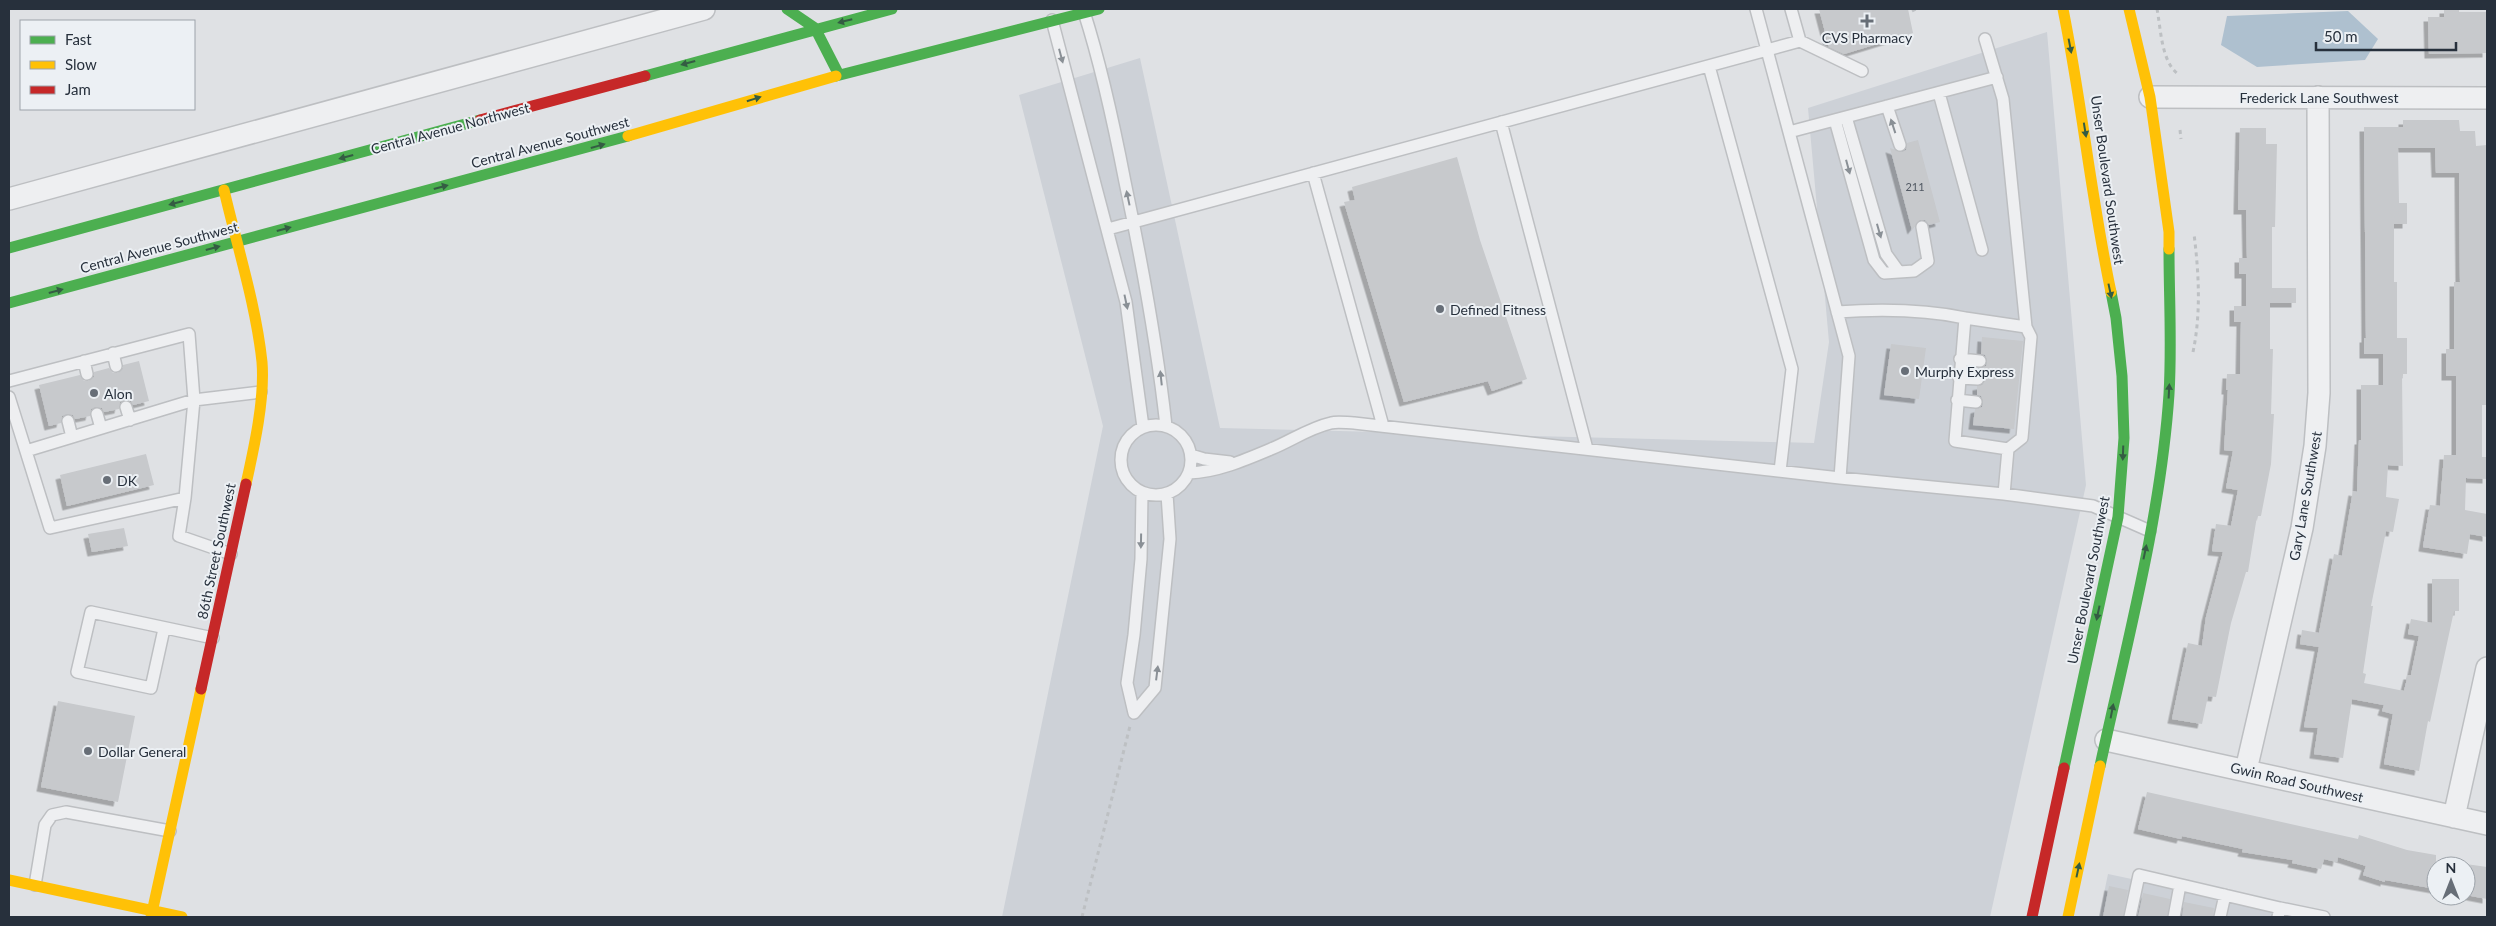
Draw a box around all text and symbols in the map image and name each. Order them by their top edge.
marker: CVS Pharmacy [1861,15,1873,27]
one-way arrow [838,17,853,25]
legend [20,20,195,110]
scale bar [2316,20,2456,52]
text: 50 m [2324,27,2358,45]
place label: CVS Pharmacy [1822,29,1913,46]
text: Fast [65,30,92,48]
one-way arrow [2067,38,2075,54]
one-way arrow [1058,49,1066,64]
text: Slow [65,55,97,73]
one-way arrow [681,59,696,67]
text: Jam [65,80,91,98]
street label: Frederick Lane Southwest [2240,89,2398,106]
street label: Unser Boulevard Southwest [2088,94,2128,266]
one-way arrow [747,95,762,103]
street label: Central Avenue Northwest [369,99,531,157]
street label: Central Avenue Southwest [469,113,631,171]
one-way arrow [1889,118,1897,133]
one-way arrow [2082,123,2090,139]
one-way arrow [591,141,606,149]
one-way arrow [338,153,353,161]
one-way arrow [1845,160,1853,175]
house number: 211 [1905,180,1925,193]
one-way arrow [434,183,449,191]
one-way arrow [1124,189,1132,205]
one-way arrow [169,199,184,207]
street label: Central Avenue Southwest [78,218,240,276]
one-way arrow [1876,223,1884,238]
one-way arrow [276,224,291,232]
one-way arrow [205,243,220,251]
one-way arrow [2106,283,2114,299]
one-way arrow [48,286,63,294]
one-way arrow [1122,294,1130,309]
place label: Defined Fitness [1450,301,1546,318]
marker: Defined Fitness [1434,303,1446,315]
place label: Murphy Express [1915,363,2014,380]
marker: Murphy Express [1899,365,1911,377]
one-way arrow [1157,369,1165,385]
one-way arrow [2165,383,2173,399]
place label: Alon [104,385,133,402]
marker: Alon [88,387,100,399]
street label: Gary Lane Southwest [2285,430,2325,562]
one-way arrow [2119,445,2127,461]
place label: DK [117,472,138,489]
marker: DK [101,474,113,486]
street label: 86th Street Southwest [193,481,239,621]
street label: Unser Boulevard Southwest [2063,495,2113,665]
one-way arrow [1137,534,1145,550]
one-way arrow [2141,544,2149,559]
one-way arrow [2094,605,2102,620]
one-way arrow [1153,664,1161,680]
one-way arrow [2108,703,2116,718]
place label: Dollar General [98,743,186,760]
marker: Dollar General [82,745,94,757]
street label: Gwin Road Southwest [2229,758,2365,806]
north arrow [2426,856,2476,906]
text: N [2446,859,2456,876]
one-way arrow [2075,861,2083,877]

